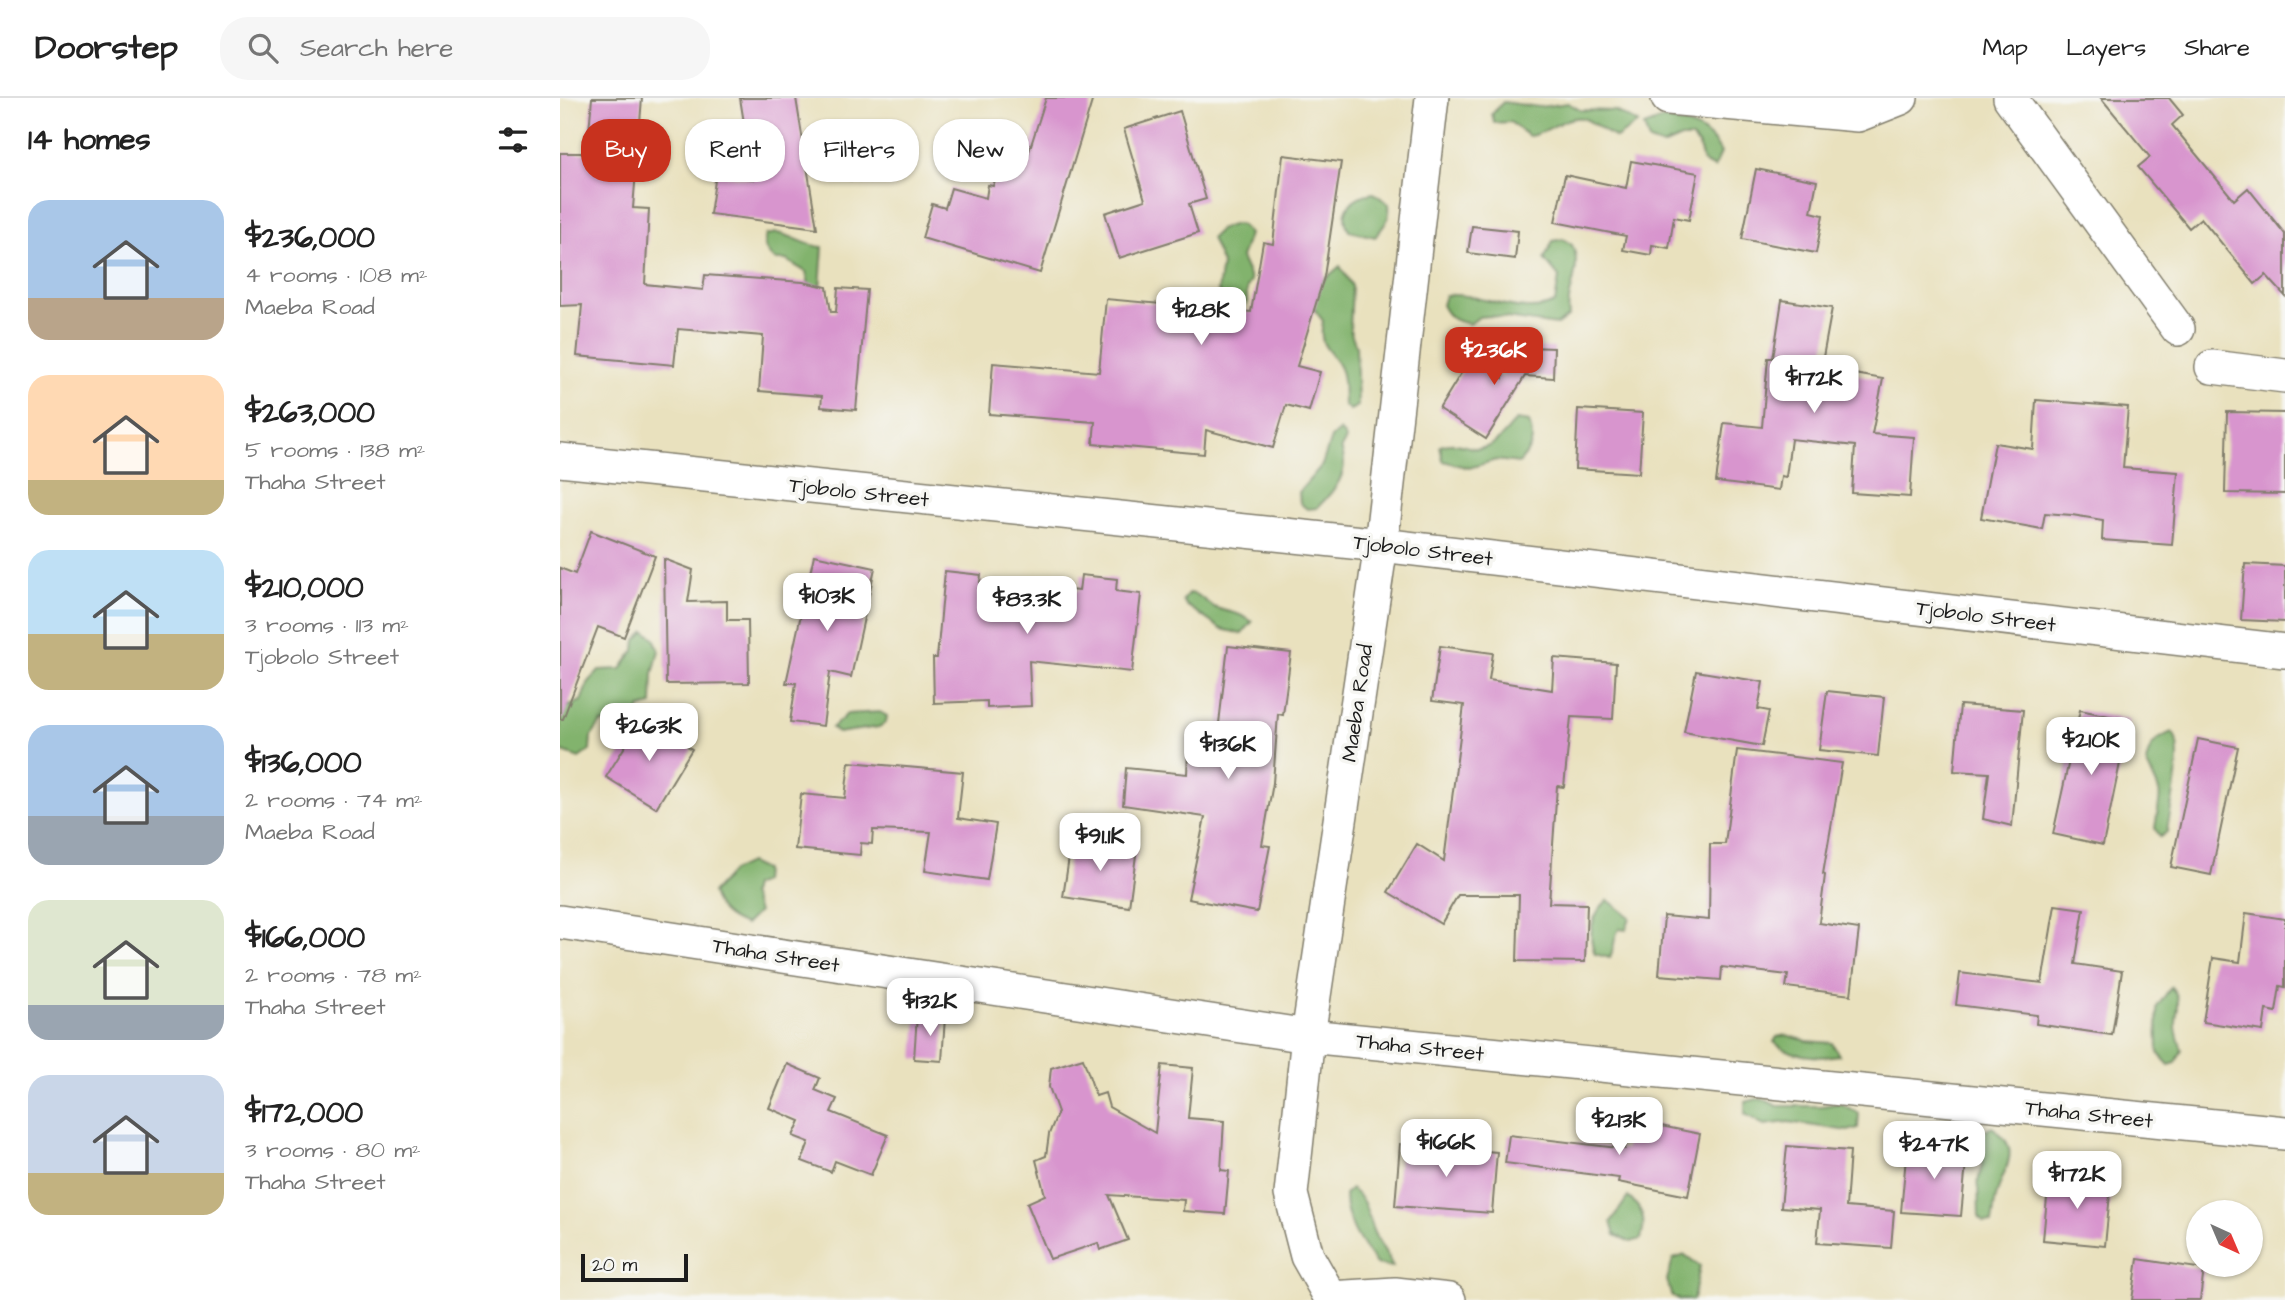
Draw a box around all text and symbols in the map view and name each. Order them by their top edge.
search box [220,17,710,80]
text: Doorstep [35,25,178,71]
icon: search [244,29,282,67]
text: Search here [300,30,453,66]
text: Map [1983,31,2028,65]
text: Layers [2066,31,2146,65]
text: Share [2184,31,2250,65]
text: 14 homes [28,119,151,161]
chip: Buy [581,119,671,182]
chip: Rent [685,119,785,182]
chip: Filters [799,119,919,182]
chip: New [933,119,1029,182]
icon: filters [494,121,532,159]
text: $236,000 [245,217,375,259]
icon: home [84,228,168,312]
text: 4 rooms · 108 m² [245,259,428,291]
pin: $128K [1152,288,1250,347]
text: Maeba Road [245,291,375,323]
text: $128K [1172,294,1230,326]
pin: $236K [1445,328,1543,387]
text: $236K [1461,334,1527,366]
pin: $172K [1765,356,1863,415]
text: $172K [1786,362,1842,394]
text: $263,000 [245,392,375,434]
icon: home [84,403,168,487]
text: 5 rooms · 138 m² [245,434,425,466]
text: Thaha Street [245,466,386,498]
street label: Tjobolo Street [788,471,931,514]
street label: Tjobolo Street [1351,528,1495,574]
text: $210,000 [245,567,364,609]
pin: $103K [778,574,876,633]
pin: $83.3K [970,576,1084,636]
icon: home [84,578,168,662]
text: $103K [799,580,855,612]
text: $83.3K [993,583,1061,615]
street label: Tjobolo Street [1914,594,2058,640]
text: 3 rooms · 113 m² [245,609,409,641]
text: Tjobolo Street [245,641,399,673]
street label: Maeba Road [1335,642,1380,764]
pin: $263K [600,704,698,763]
text: $263K [616,710,682,742]
pin: $210K [2042,718,2140,777]
pin: $136K [1179,722,1277,781]
text: $210K [2062,724,2120,756]
text: $136K [1200,728,1256,760]
text: $136,000 [245,742,362,784]
icon: home [84,753,168,837]
text: 2 rooms · 74 m² [245,784,423,816]
pin: $91.1K [1043,814,1157,873]
text: Maeba Road [245,816,375,848]
text: $91.1K [1076,820,1124,852]
text: $166,000 [245,917,365,959]
icon: home [84,928,168,1012]
street label: Thaha Street [710,931,842,980]
text: 2 rooms · 78 m² [245,959,422,991]
pin: $132K [881,978,979,1038]
text: $132K [903,985,957,1017]
text: Thaha Street [245,991,386,1023]
street label: Thaha Street [1355,1026,1486,1069]
text: $172,000 [245,1092,363,1134]
street label: Thaha Street [2024,1093,2155,1136]
pin: $213K [1570,1098,1668,1157]
icon: home [84,1103,168,1187]
text: $213K [1592,1104,1646,1136]
pin: $166K [1397,1119,1495,1179]
pin: $247K [1885,1122,1983,1181]
text: $166K [1417,1126,1475,1158]
text: $247K [1899,1128,1969,1160]
text: 3 rooms · 80 m² [245,1134,421,1166]
pin: $172K [2028,1152,2126,1211]
text: $172K [2049,1158,2105,1190]
text: Thaha Street [245,1166,386,1198]
north arrow [2186,1200,2263,1278]
map controls [2186,1200,2263,1277]
scale bar [581,1251,688,1283]
text: 20 m [592,1252,637,1279]

